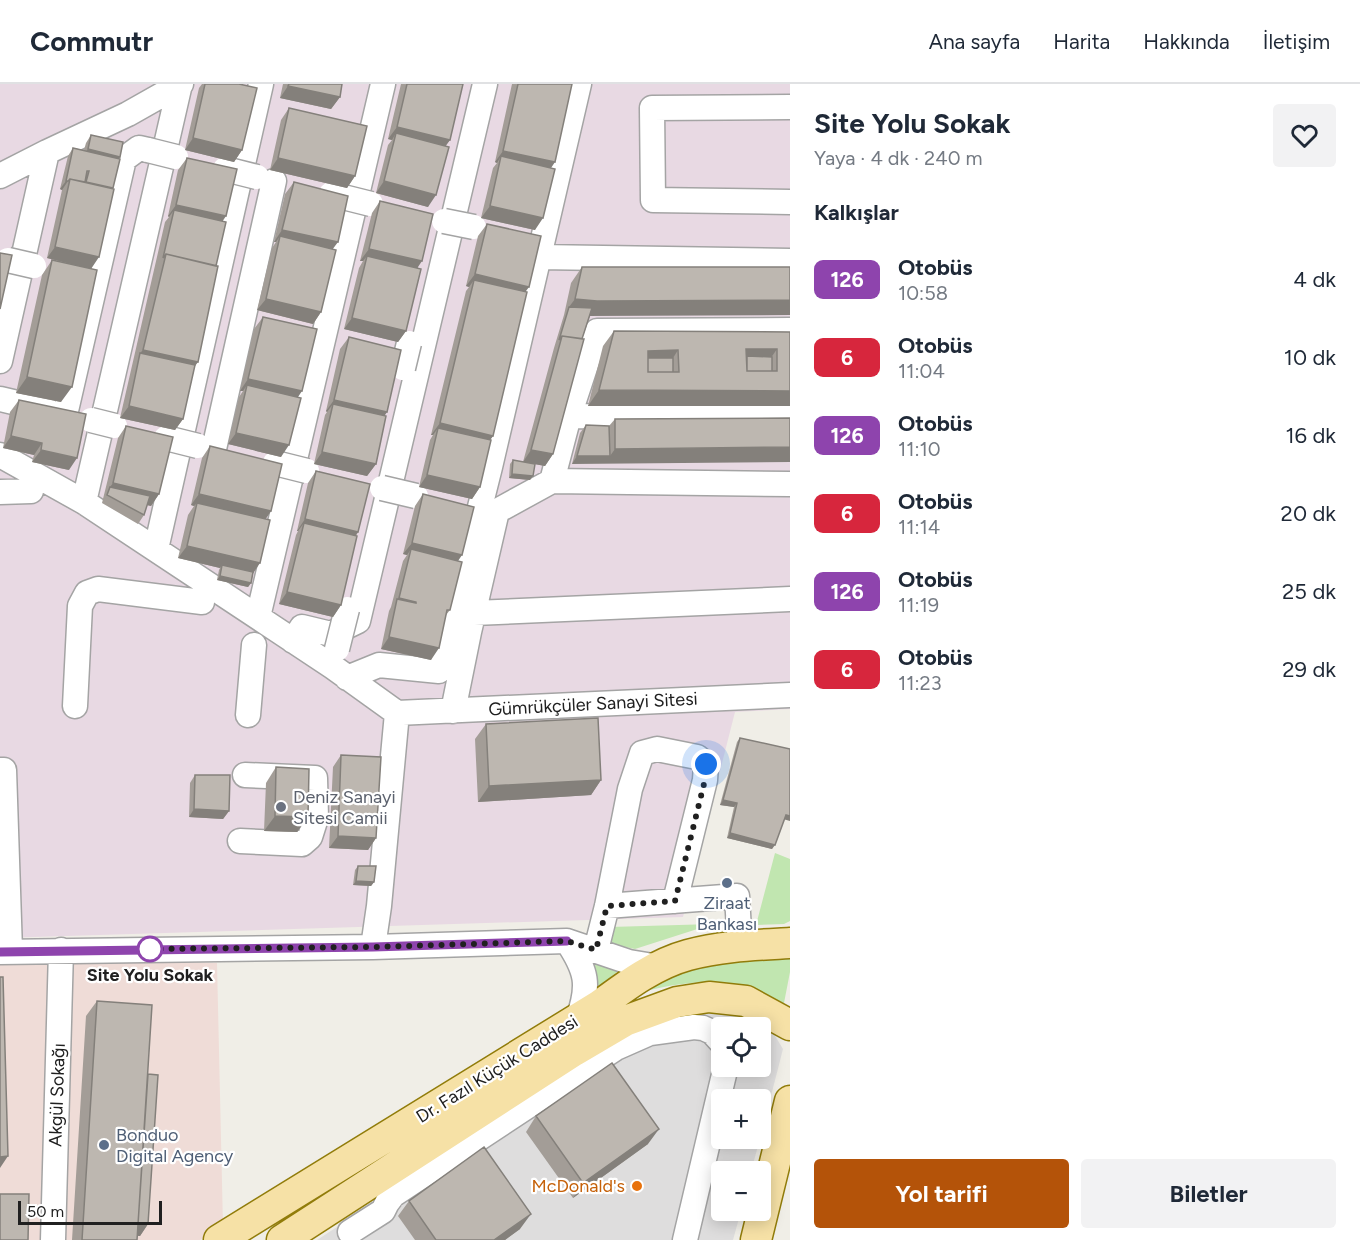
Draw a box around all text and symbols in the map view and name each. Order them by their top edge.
text: Commutr [30,24,153,58]
text: Ana sayfa [929,29,1020,54]
text: Harita [1053,29,1110,54]
text: Hakkında [1143,29,1230,54]
text: İletişim [1263,29,1330,54]
button: heart [1273,104,1336,167]
text: Site Yolu Sokak [814,106,1011,140]
text: Yaya · 4 dk · 240 m [814,146,983,170]
text: Kalkışlar [814,199,899,226]
text: Otobüs [898,254,973,281]
text: 4 dk [1293,266,1336,293]
text: 126 [830,267,864,292]
text: 10:58 [898,281,948,305]
text: Otobüs [898,332,973,359]
text: 10 dk [1284,344,1336,371]
text: 6 [841,345,853,370]
text: 11:04 [898,359,945,383]
text: Otobüs [898,410,973,437]
text: 16 dk [1285,422,1336,449]
text: 126 [830,423,864,448]
text: 11:10 [898,437,941,461]
text: Otobüs [898,488,973,515]
text: 20 dk [1281,500,1336,527]
text: 6 [841,501,853,526]
text: 11:14 [898,515,940,539]
text: Otobüs [898,566,973,593]
text: 25 dk [1282,578,1336,605]
text: 126 [830,579,864,604]
text: 11:19 [898,593,939,617]
text: Otobüs [898,644,973,671]
text: 29 dk [1282,656,1336,683]
text: 6 [841,657,853,682]
text: 11:23 [898,671,942,695]
street label: Gümrükçüler Sanayi Sitesi [488,688,698,720]
your location [691,749,721,779]
place label: Deniz Sanayi Sitesi Camii [293,786,396,829]
marker: Deniz Sanayi Sitesi Camii [274,800,288,814]
marker: Ziraat Bankası [720,876,734,890]
place label: Ziraat Bankası [697,892,757,935]
marker: Site Yolu Sokak [137,936,163,962]
place label: Site Yolu Sokak [87,964,213,986]
street label: Dr. Fazıl Küçük Caddesi [412,1010,582,1128]
map controls [711,1017,771,1221]
button: locate [711,1017,771,1077]
street label: Akgül Sokağı [44,1043,70,1147]
button: + [711,1089,771,1149]
place label: Bonduo Digital Agency [116,1124,234,1167]
marker: Bonduo Digital Agency [97,1138,111,1152]
button: Yol tarifi [814,1159,1069,1228]
button: Biletler [1081,1159,1336,1228]
button: − [711,1161,771,1221]
place label: McDonald's [531,1175,625,1197]
marker: McDonald's [630,1179,644,1193]
scale bar [18,1198,162,1226]
text: 50 m [27,1202,64,1221]

